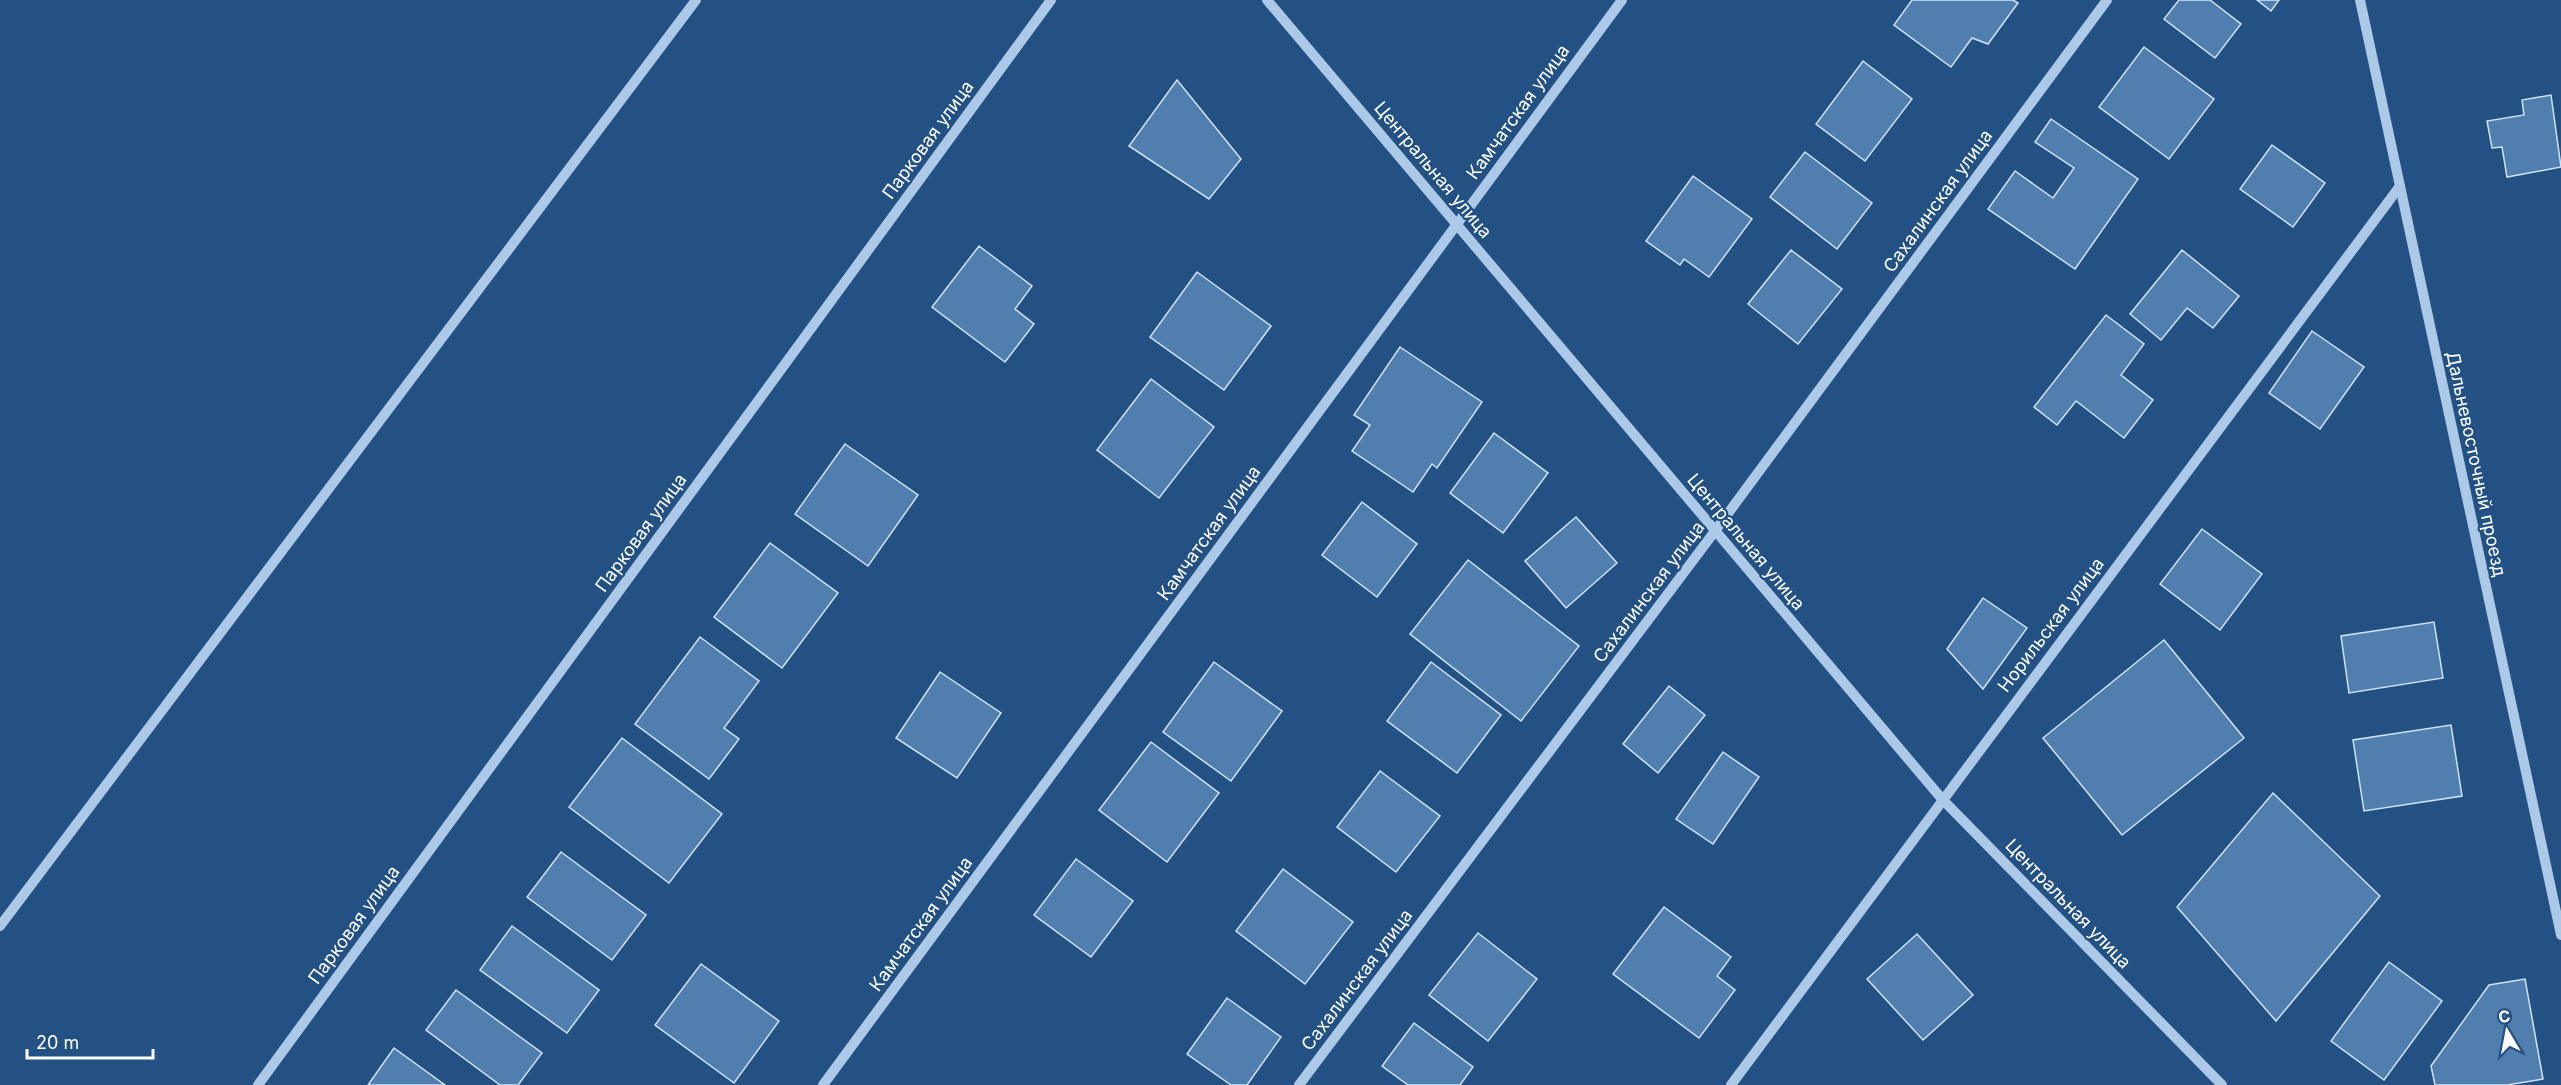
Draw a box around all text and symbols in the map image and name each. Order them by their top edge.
street label: Камчатская улица [1462,40,1573,183]
street label: Парковая улица [878,76,978,203]
street label: Центральная улица [1370,97,1497,242]
street label: Сахалинская улица [1879,125,1996,276]
street label: Дальневосточный проезд [2442,349,2511,578]
street label: Камчатская улица [1153,461,1264,604]
street label: Парковая улица [591,469,691,596]
street label: Центральная улица [1683,469,1810,614]
street label: Сахалинская улица [1589,517,1708,666]
street label: Норильская улица [1993,553,2108,696]
street label: Центральная улица [2001,835,2135,973]
street label: Камчатская улица [865,852,976,995]
street label: Парковая улица [304,861,404,988]
street label: Сахалинская улица [1297,905,1416,1054]
north arrow [2477,1001,2537,1061]
text: С [2497,1005,2512,1027]
scale bar [27,1022,153,1060]
text: 20 m [36,1032,79,1053]

